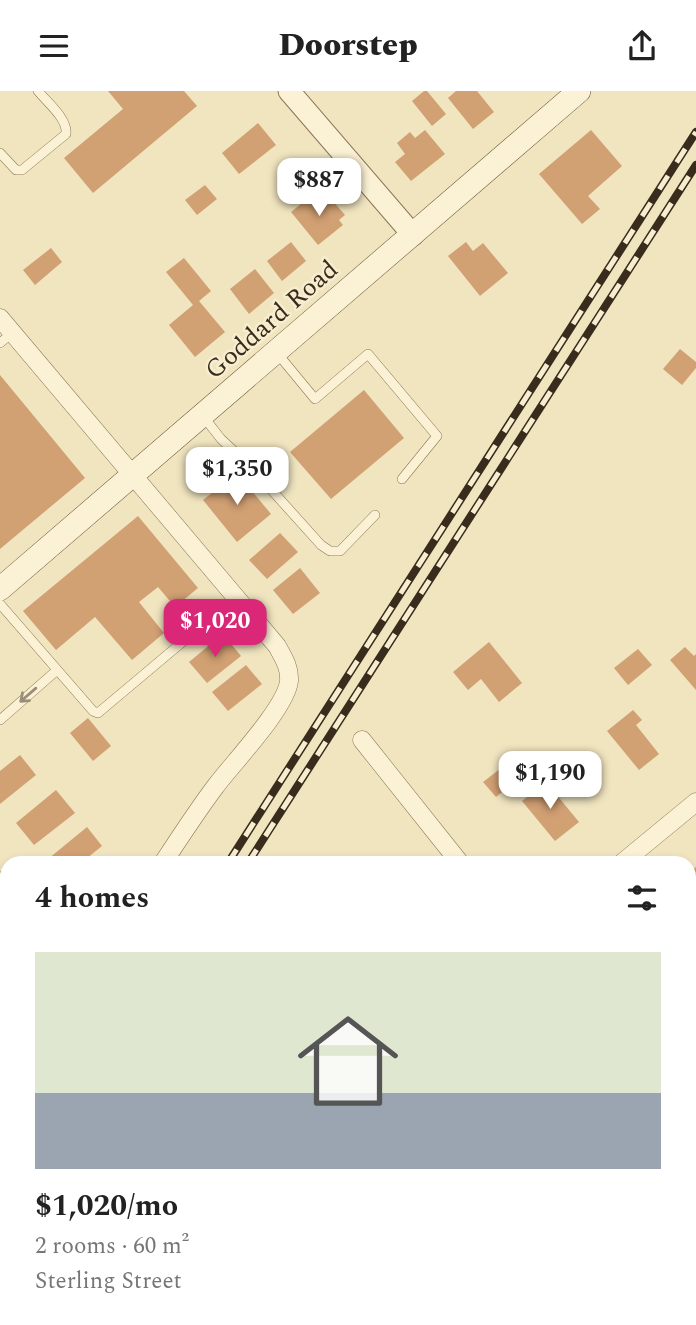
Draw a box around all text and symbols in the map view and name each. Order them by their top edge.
text: Doorstep [279,21,417,70]
icon: menu [35,27,73,65]
icon: share [623,27,661,65]
pin: $887 [278,159,360,218]
text: $887 [293,163,345,198]
street label: Goddard Road [196,250,347,389]
pin: $1,350 [180,447,294,507]
text: $1,350 [202,452,272,487]
pin: $1,020 [158,599,272,659]
text: $1,020 [180,604,250,639]
one-way arrow [19,687,37,703]
pin: $1,190 [493,751,607,811]
text: $1,190 [515,756,585,791]
text: 4 homes [35,875,149,921]
icon: filters [623,879,661,917]
icon: home [285,998,411,1124]
text: $1,020/mo [35,1183,178,1229]
text: 2 rooms · 60 m² [35,1229,189,1264]
text: Sterling Street [35,1264,182,1299]

